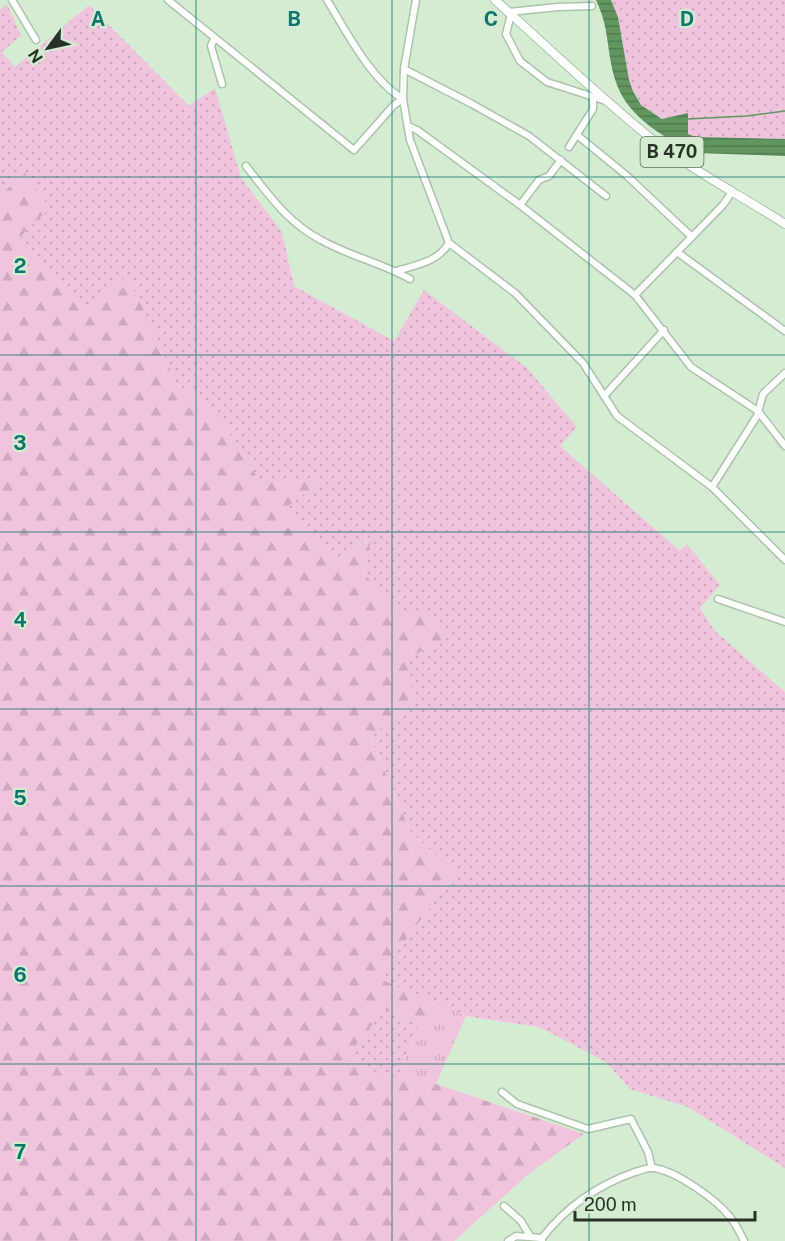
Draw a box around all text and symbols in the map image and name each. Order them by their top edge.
text: A [91,7,105,31]
text: B [287,7,301,31]
text: C [484,7,498,31]
text: D [680,7,694,31]
north arrow [18,18,78,78]
text: N [24,45,47,66]
road number: B 470 [640,137,704,167]
text: 2 [14,254,26,278]
text: 3 [13,431,27,455]
text: 4 [13,608,27,632]
text: 5 [13,786,27,810]
text: 6 [13,963,27,987]
text: 7 [14,1140,26,1164]
scale bar [575,1184,755,1222]
text: 200 m [584,1194,637,1215]

